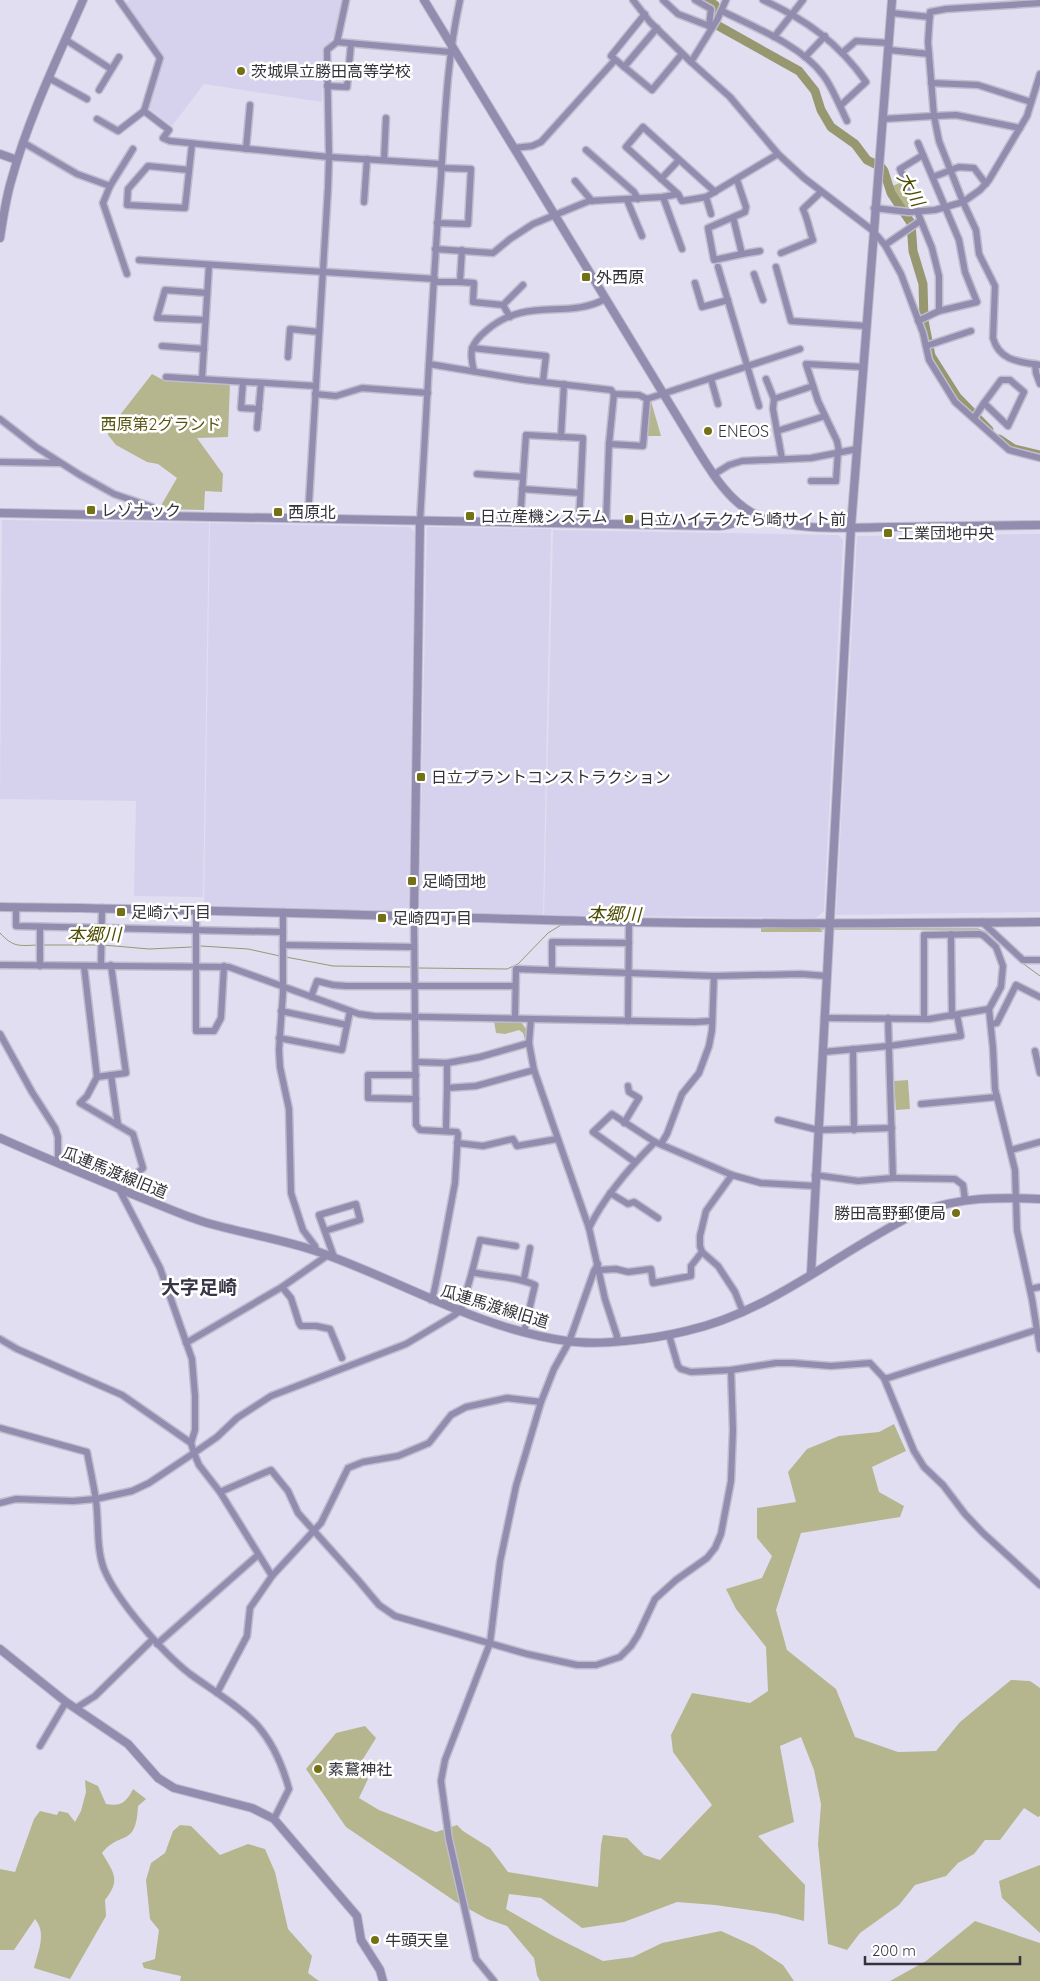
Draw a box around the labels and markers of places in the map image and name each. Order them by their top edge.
place label: 茨城県立勝田高等学校 [251,61,411,81]
marker: 茨城県立勝田高等学校 [235,65,247,77]
place label: 外西原 [596,267,644,287]
marker: 外西原 [580,271,592,283]
place label: ENEOS [718,421,769,441]
marker: ENEOS [702,425,714,437]
place label: レゾナック [101,500,181,520]
place label: 西原北 [288,502,336,522]
marker: レゾナック [85,504,97,516]
marker: 西原北 [272,506,284,518]
place label: 日立産機システム [480,506,608,526]
place label: 日立ハイテクたら崎サイト前 [639,509,846,529]
marker: 日立産機システム [464,510,476,522]
marker: 日立ハイテクたら崎サイト前 [623,513,635,525]
place label: 工業団地中央 [898,523,994,543]
marker: 工業団地中央 [882,527,894,539]
place label: 日立プラントコンストラクション [431,767,671,787]
marker: 日立プラントコンストラクション [415,771,427,783]
place label: 足崎団地 [422,871,486,891]
marker: 足崎団地 [406,875,418,887]
place label: 足崎六丁目 [131,902,211,922]
marker: 足崎六丁目 [115,906,127,918]
place label: 足崎四丁目 [392,908,472,928]
marker: 足崎四丁目 [376,912,388,924]
place label: 勝田高野郵便局 [834,1203,946,1223]
marker: 勝田高野郵便局 [950,1207,962,1219]
place label: 素鵞神社 [328,1759,392,1779]
marker: 素鵞神社 [312,1763,324,1775]
place label: 牛頭天皇 [385,1930,449,1950]
marker: 牛頭天皇 [369,1934,381,1946]

